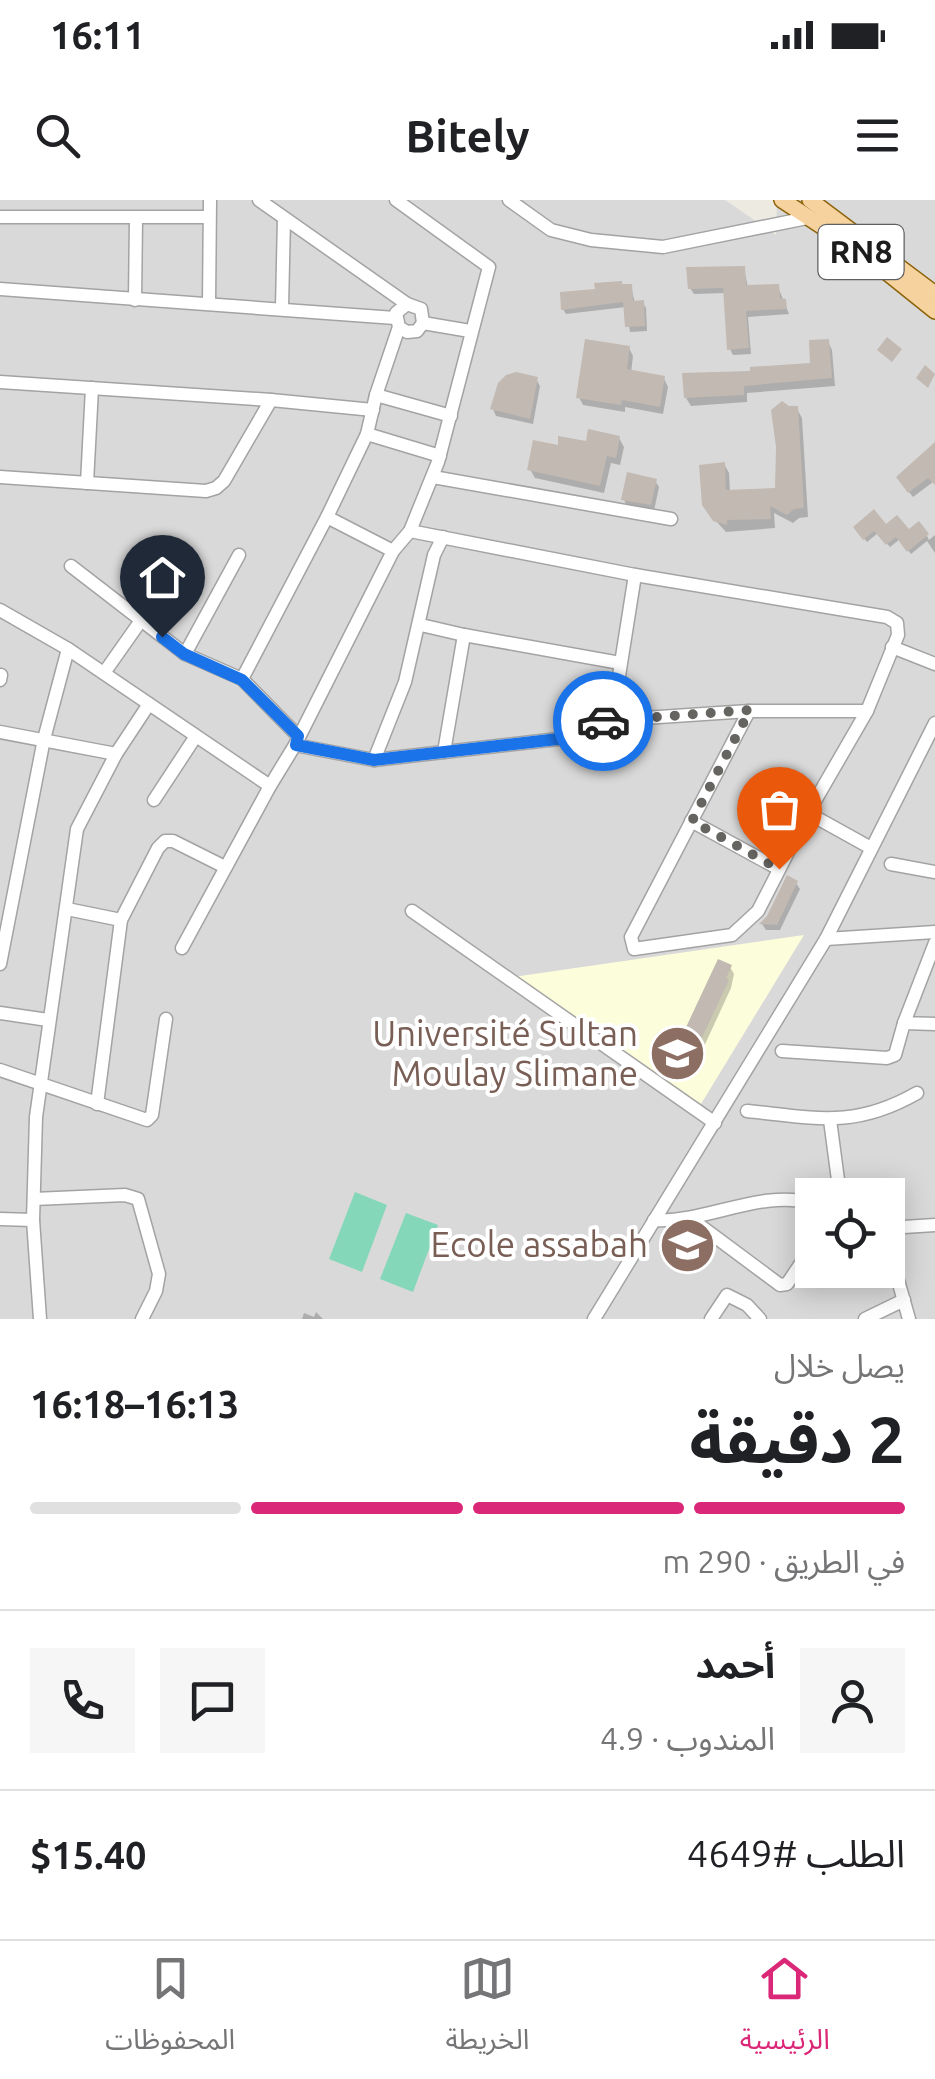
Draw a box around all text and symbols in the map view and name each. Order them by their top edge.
text: 16:11 [50,14,145,56]
icon: search [30,108,85,163]
icon: menu [850,108,905,163]
text: Bitely [405,110,530,161]
road number: RN8 [818,225,904,279]
pin [120,535,205,638]
icon: home [135,550,190,605]
courier [553,671,653,771]
icon: car [576,694,631,749]
pin [737,767,822,870]
icon: bag [752,782,807,837]
place label: Université Sultan Moulay Slimane [372,1013,638,1093]
school or university icon: Université Sultan Moulay Slimane [647,1024,707,1084]
map controls [795,1178,905,1288]
button: locate [795,1178,905,1288]
school or university icon: Ecole assabah [657,1215,717,1275]
place label: Ecole assabah [430,1224,648,1264]
text: يصل خلال [774,1347,905,1383]
text: 16:13–16:18 [30,1383,239,1425]
text: 2 دقيقة [689,1402,905,1475]
text: في الطريق · 290 m [662,1543,905,1579]
text: أحمد [695,1643,775,1685]
button: phone [30,1648,135,1753]
button: chat [160,1648,265,1753]
button: person [800,1648,905,1753]
text: المندوب · 4.9 [600,1720,775,1756]
text: الطلب #4649 [687,1832,905,1874]
text: $15.40 [30,1834,147,1876]
tab: المحفوظات [105,1951,235,2070]
tab: الخريطة [446,1951,529,2070]
tab: الرئيسية [740,1951,830,2070]

